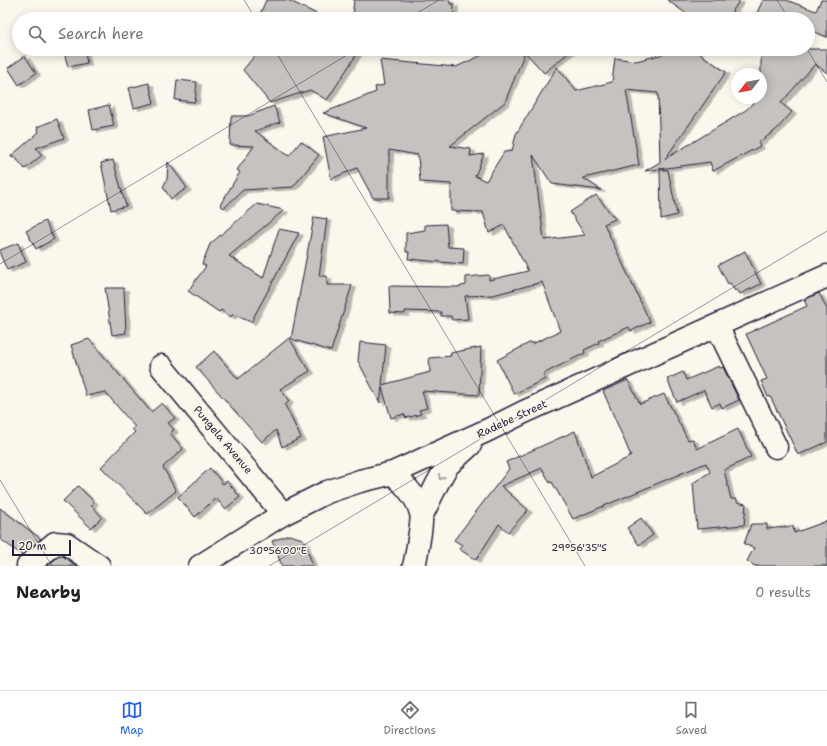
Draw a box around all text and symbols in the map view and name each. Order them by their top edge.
search box [12,12,815,56]
icon: search [26,23,48,45]
text: Search here [58,24,144,44]
north arrow [731,68,767,104]
street label: Radebe Street [474,396,550,442]
street label: Pungela Avenue [190,403,256,477]
one-way arrow [438,473,445,480]
scale bar [12,538,71,557]
text: 20 m [18,539,46,554]
text: 29°56'35"S [551,541,607,554]
text: 30°56'00"E [249,544,307,557]
text: Nearby [16,581,81,603]
text: 0 results [755,584,811,601]
tab: Map [120,699,144,738]
tab: Directions [383,699,436,738]
tab: Saved [676,699,707,738]

